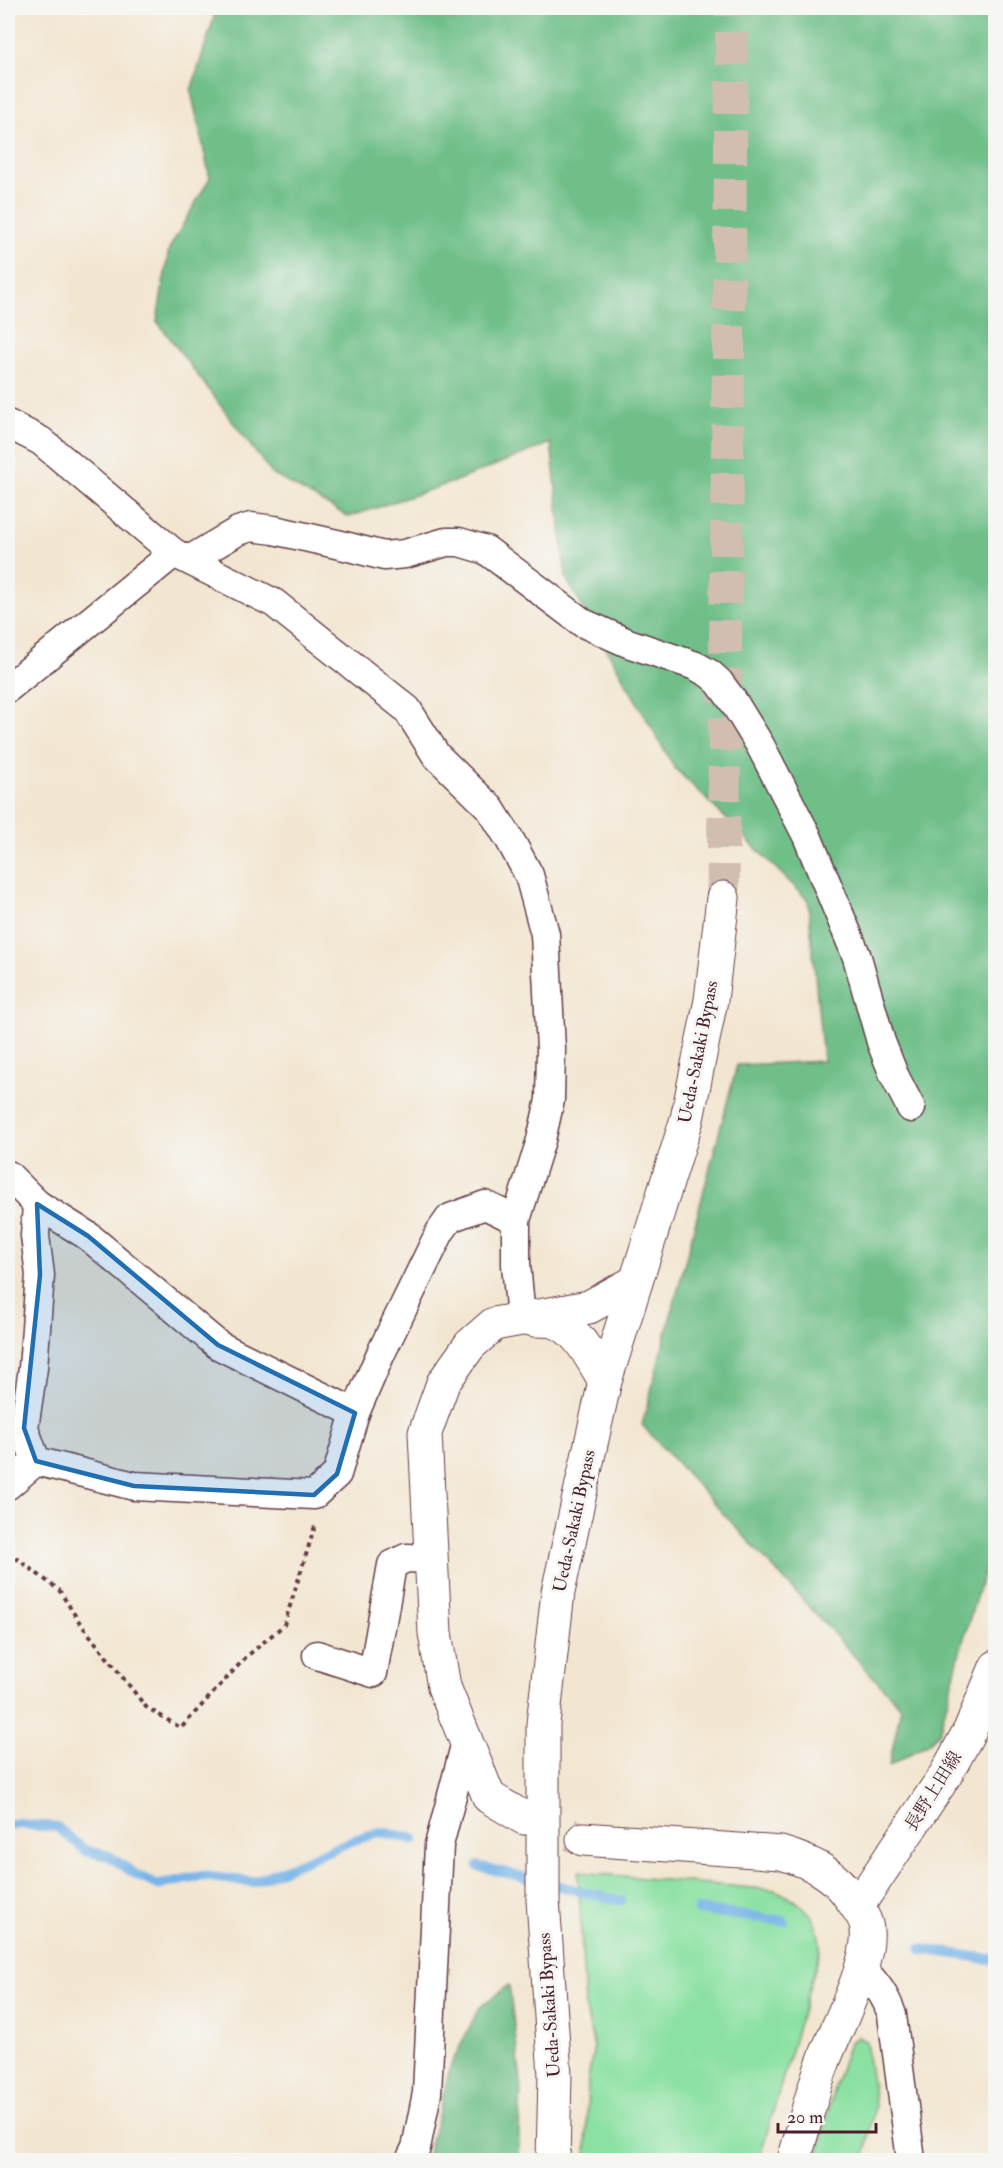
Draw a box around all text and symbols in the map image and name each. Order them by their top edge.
street label: Ueda-Sakaki Bypass [673,979,724,1125]
street label: Ueda-Sakaki Bypass [548,1448,601,1594]
street label: 長野上田線 [900,1747,967,1836]
street label: Ueda-Sakaki Bypass [533,1932,566,2078]
scale bar [778,2096,876,2134]
text: 20 m [787,2106,823,2129]

